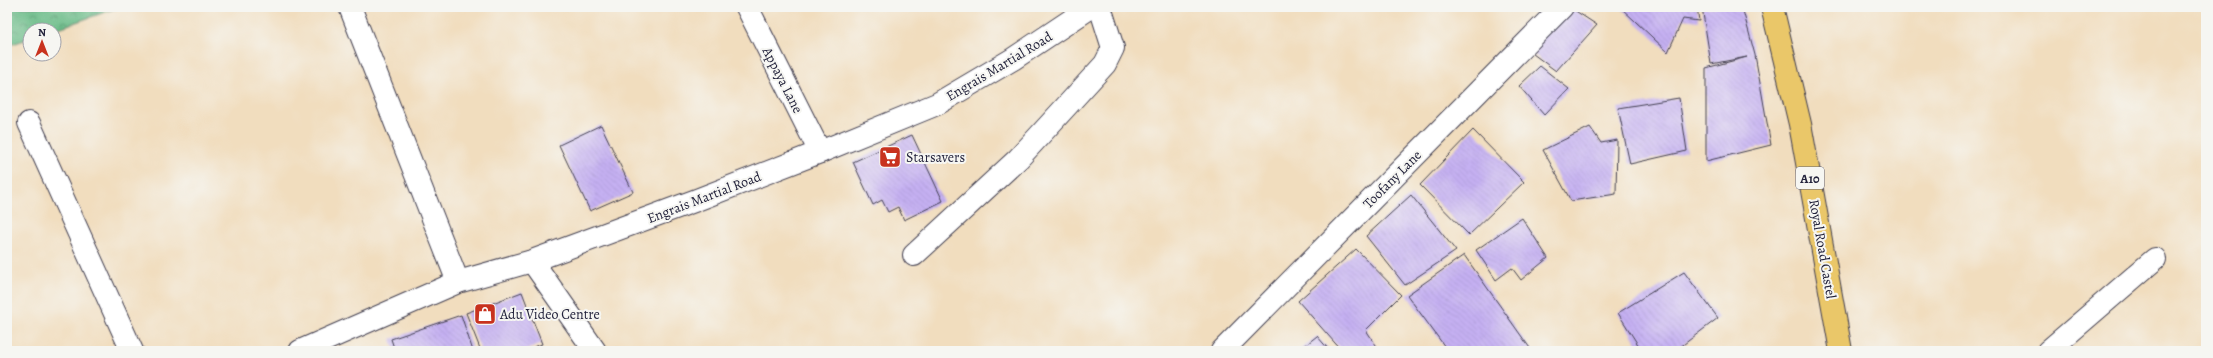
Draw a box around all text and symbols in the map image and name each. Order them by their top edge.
north arrow [22,22,62,62]
text: N [38,25,46,40]
street label: Engrais Martial Road [943,27,1056,106]
street label: Appaya Lane [757,43,807,117]
supermarket icon: Starsavers [877,144,903,170]
street label: Toofany Lane [1359,146,1426,213]
place label: Starsavers [906,148,965,167]
street label: Engrais Martial Road [644,167,764,228]
road number: A10 [1796,167,1824,189]
street label: Royal Road Castel [1804,198,1841,301]
shop icon: Adu Video Centre [472,301,498,327]
place label: Adu Video Centre [499,305,600,324]

